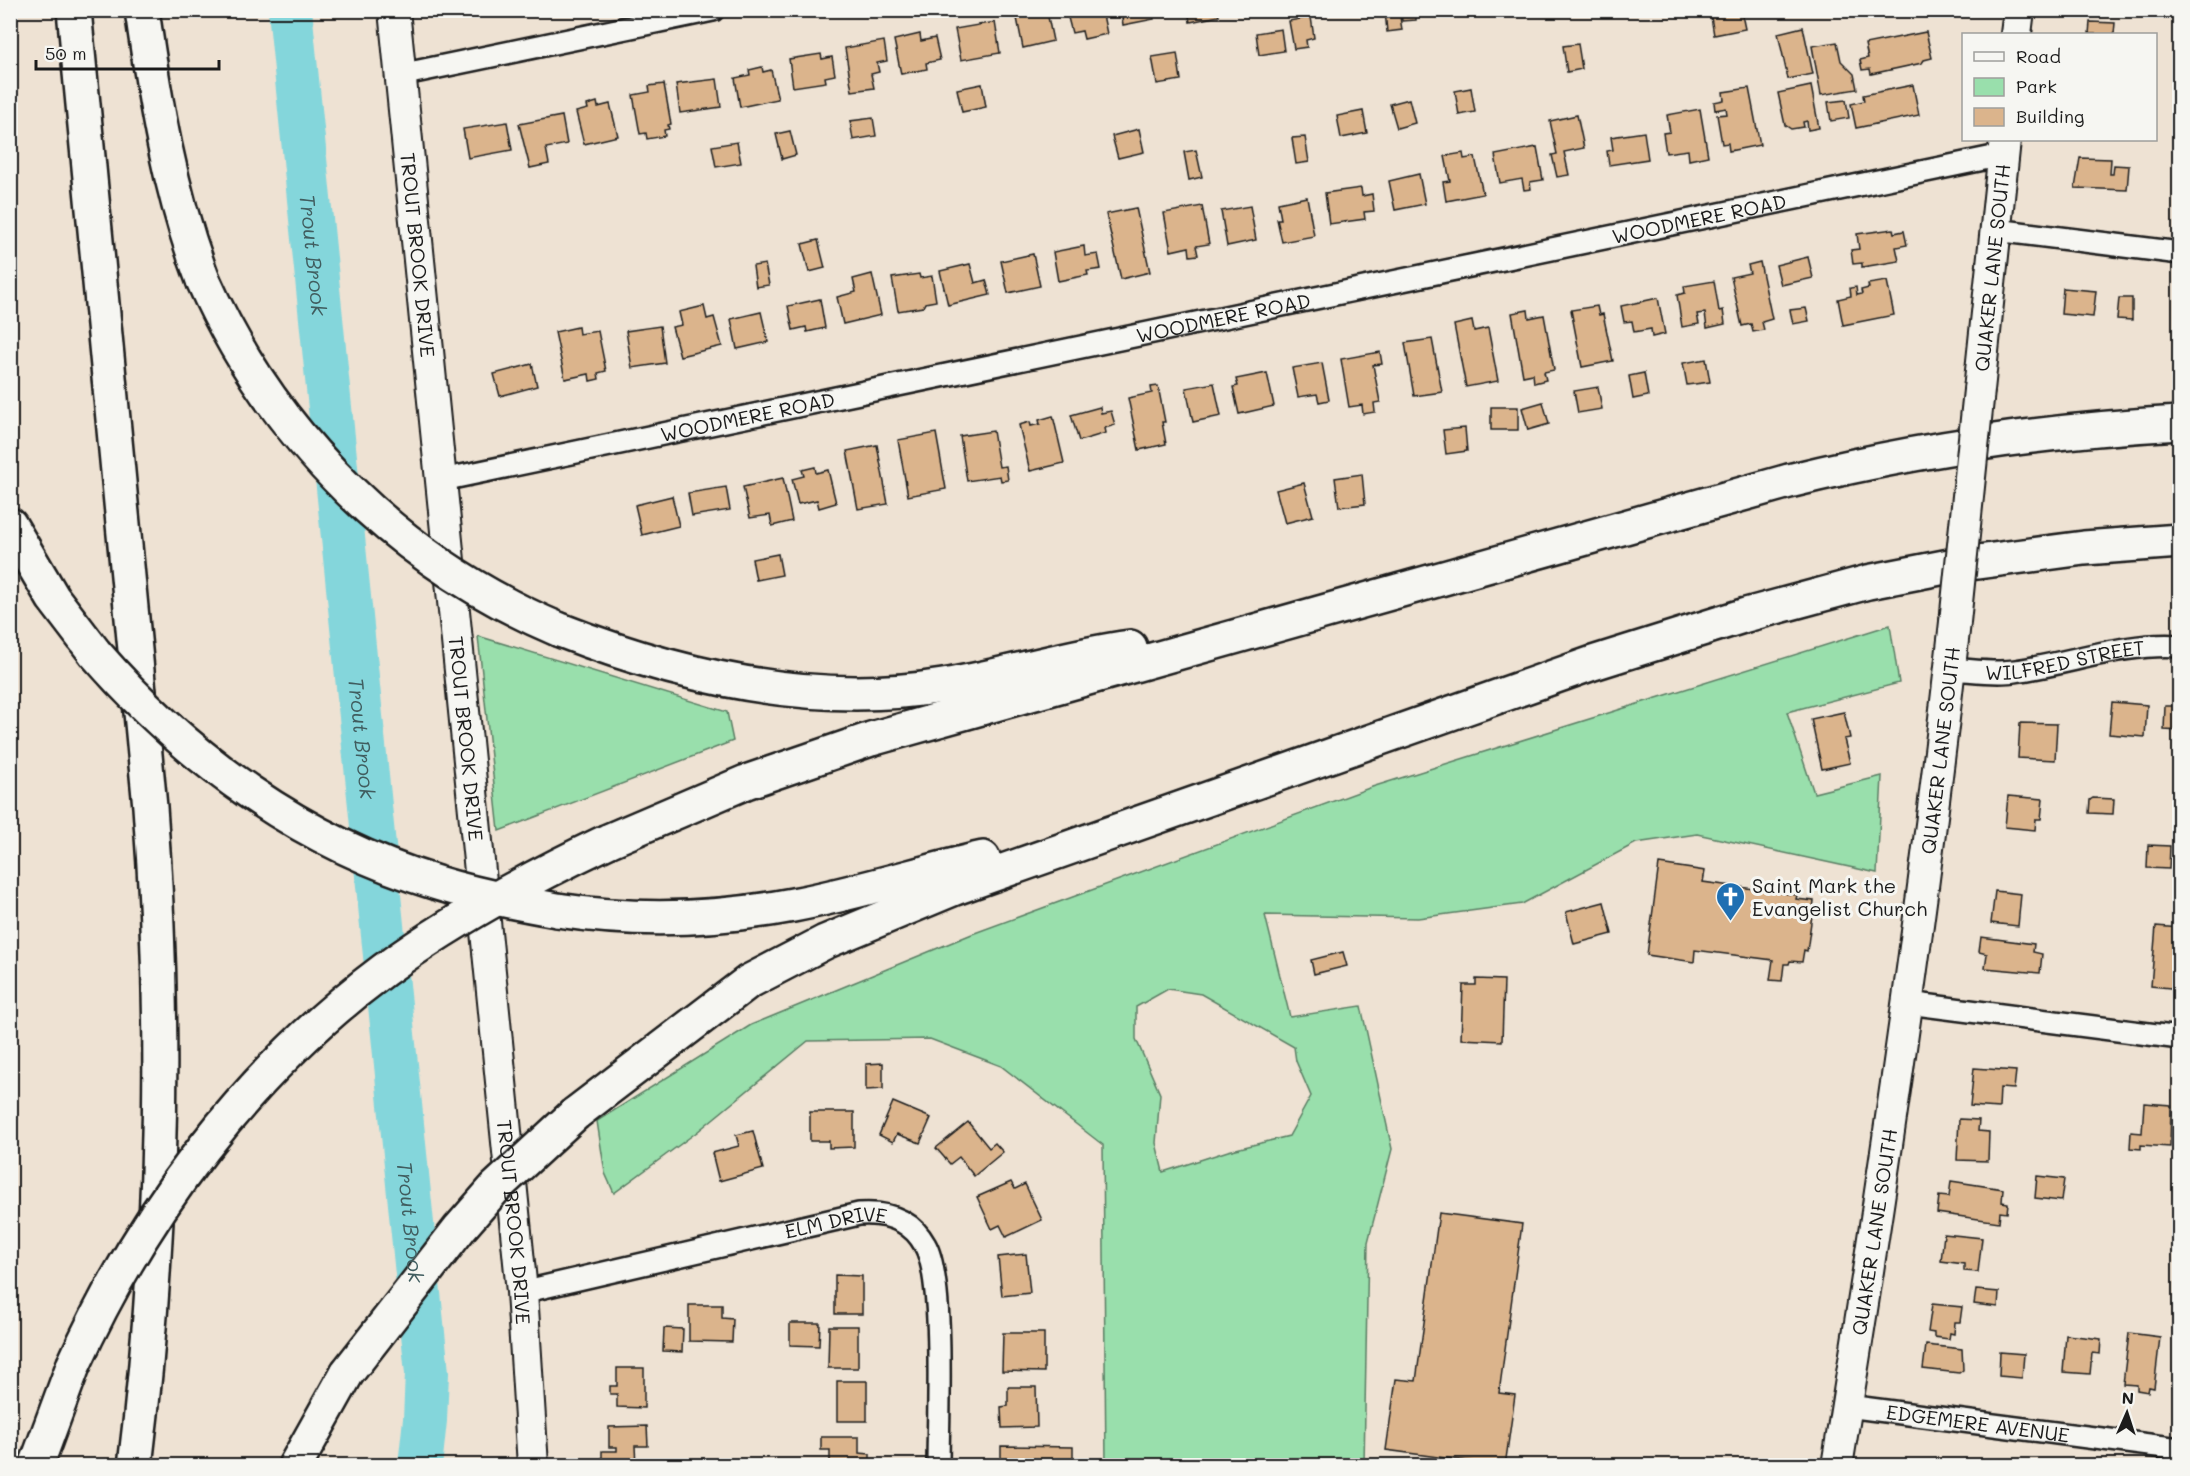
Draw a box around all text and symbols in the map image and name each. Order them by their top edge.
scale bar [36,33,219,71]
legend [1962,33,2157,141]
text: 50 m [45,41,87,65]
text: Road [2016,44,2061,68]
text: Park [2016,74,2057,98]
text: Building [2016,104,2084,128]
street label: TROUT BROOK DRIVE [395,151,442,359]
street label: QUAKER LANE SOUTH [1968,163,2015,373]
street label: WOODMERE ROAD [1610,187,1789,249]
water label: Trout Brook [295,193,334,318]
street label: WOODMERE ROAD [1134,287,1313,348]
street label: WOODMERE ROAD [658,386,837,447]
street label: WILFRED STREET [1985,634,2146,685]
street label: TROUT BROOK DRIVE [444,635,490,842]
street label: QUAKER LANE SOUTH [1914,645,1965,856]
water label: Trout Brook [344,676,383,801]
place label: Saint Mark the Evangelist Church [1752,872,1927,921]
church icon: Saint Mark the Evangelist Church [1715,880,1747,922]
street label: TROUT BROOK DRIVE [492,1118,537,1325]
street label: QUAKER LANE SOUTH [1845,1127,1902,1337]
water label: Trout Brook [392,1160,431,1285]
street label: ELM DRIVE [782,1200,889,1244]
north arrow [2097,1383,2157,1443]
text: N [2121,1387,2134,1408]
street label: EDGEMERE AVENUE [1885,1398,2071,1448]

